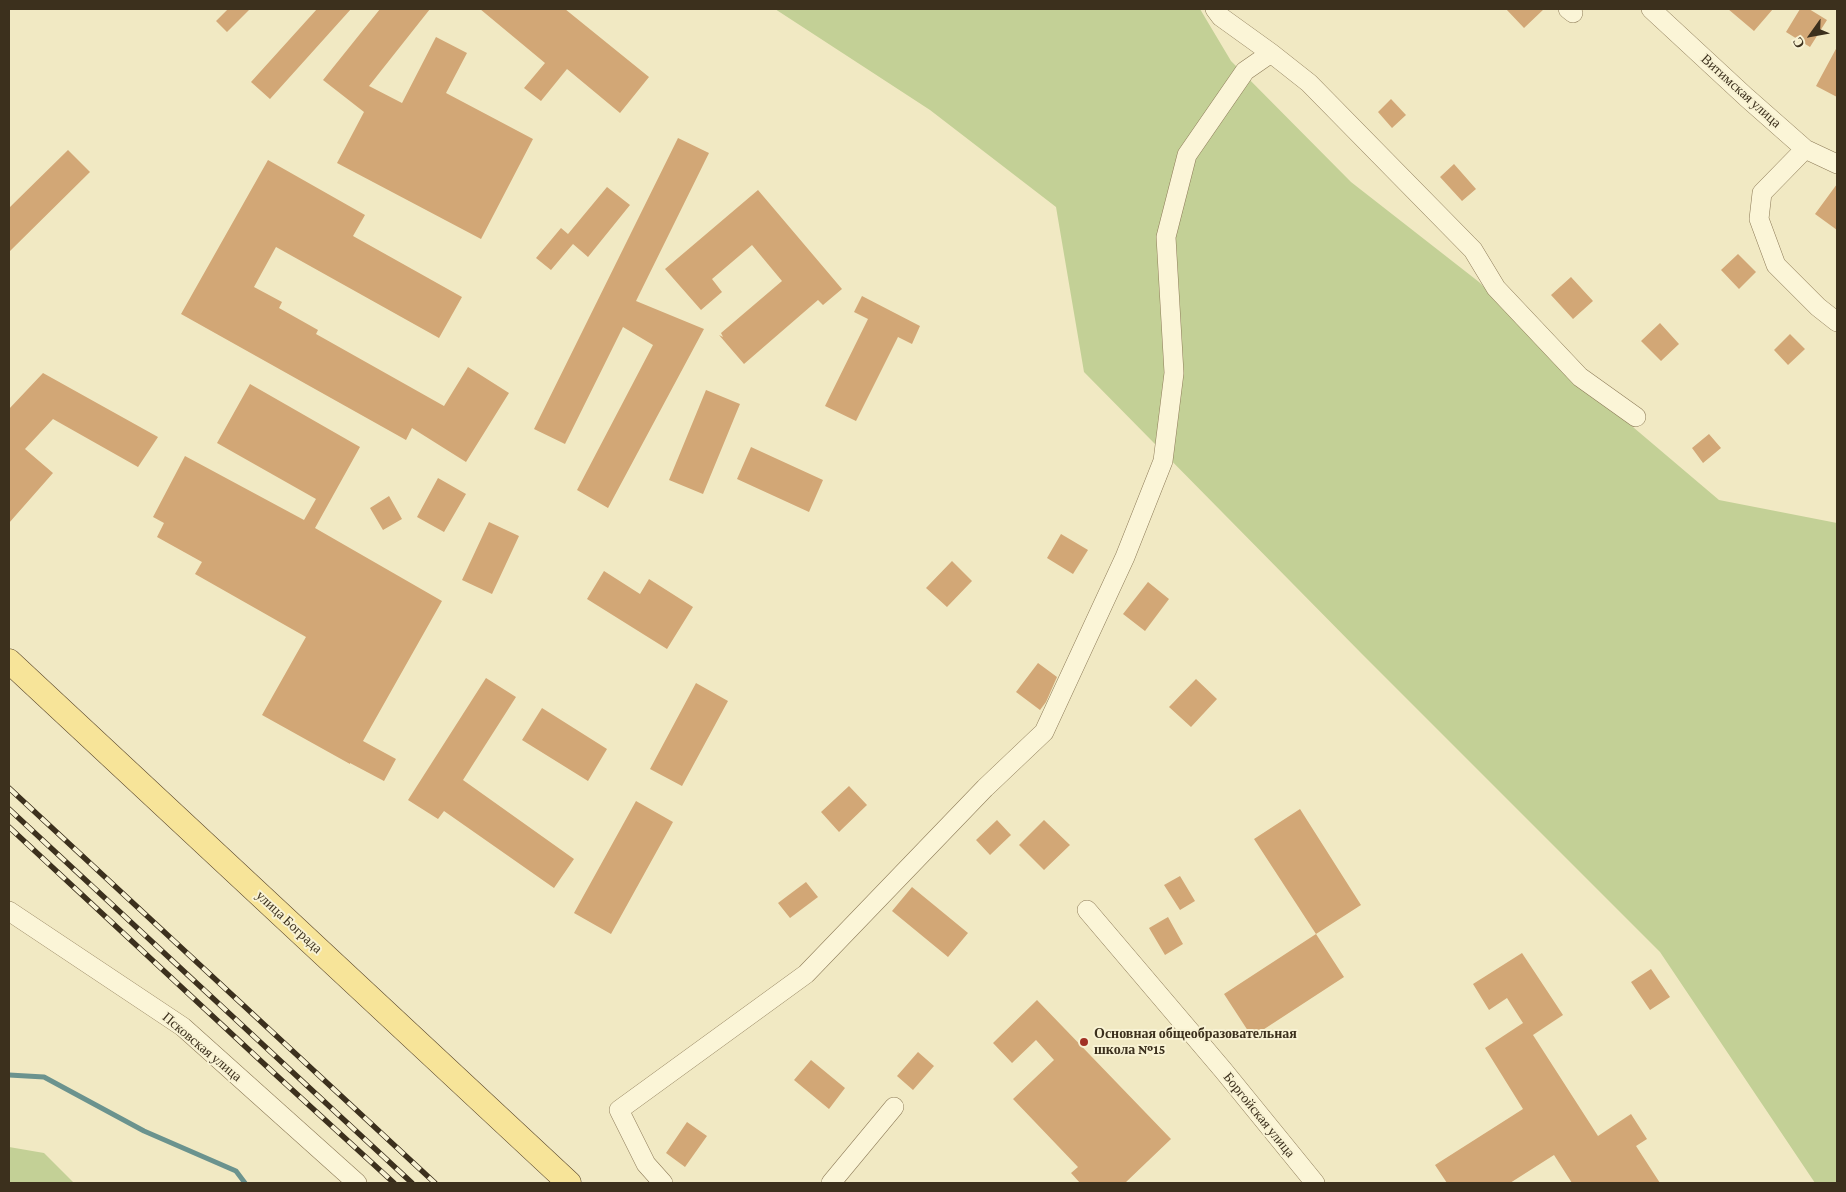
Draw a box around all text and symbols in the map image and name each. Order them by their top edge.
north arrow [1786,10,1836,60]
text: С [1789,34,1808,51]
street label: Витимская улица [1697,51,1785,131]
street label: улица Бограда [252,887,326,957]
street label: Псковская улица [159,1009,245,1085]
place label: Основная общеобразовательная школа №15 [1094,1026,1297,1058]
marker: Основная общеобразовательная школа №15 [1078,1036,1090,1048]
street label: Боргойская улица [1220,1069,1298,1161]

